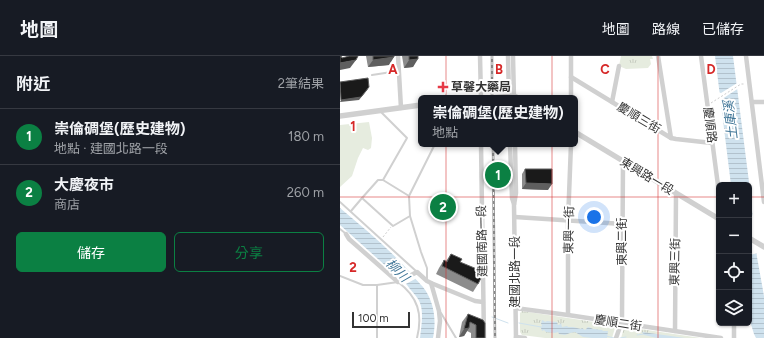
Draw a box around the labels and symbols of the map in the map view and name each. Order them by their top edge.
text: A [388,62,398,77]
text: B [495,62,503,77]
text: C [600,62,610,77]
text: D [706,62,716,77]
place label: 草馨大藥局 [451,80,511,94]
marker: 草馨大藥局 [438,82,448,92]
water label: 土庫溪 [720,98,740,140]
street label: 慶順三街 [615,100,663,136]
street label: 慶順路 [701,106,719,144]
text: 1 [350,119,356,134]
street label: 東興路一段 [618,155,676,197]
pin: 1 [485,160,511,190]
pin: 2 [430,192,456,222]
street label: 建國南路一段 [474,205,490,277]
street label: 東興一街 [562,206,576,254]
your location [584,207,604,227]
street label: 東興二街 [615,218,629,266]
street label: 建國北路一段 [508,236,522,308]
street label: 東興三街 [668,238,682,286]
water label: 柳川 [383,256,413,286]
text: 2 [349,260,357,275]
scale bar [352,310,410,329]
street label: 慶順二街 [593,312,643,334]

